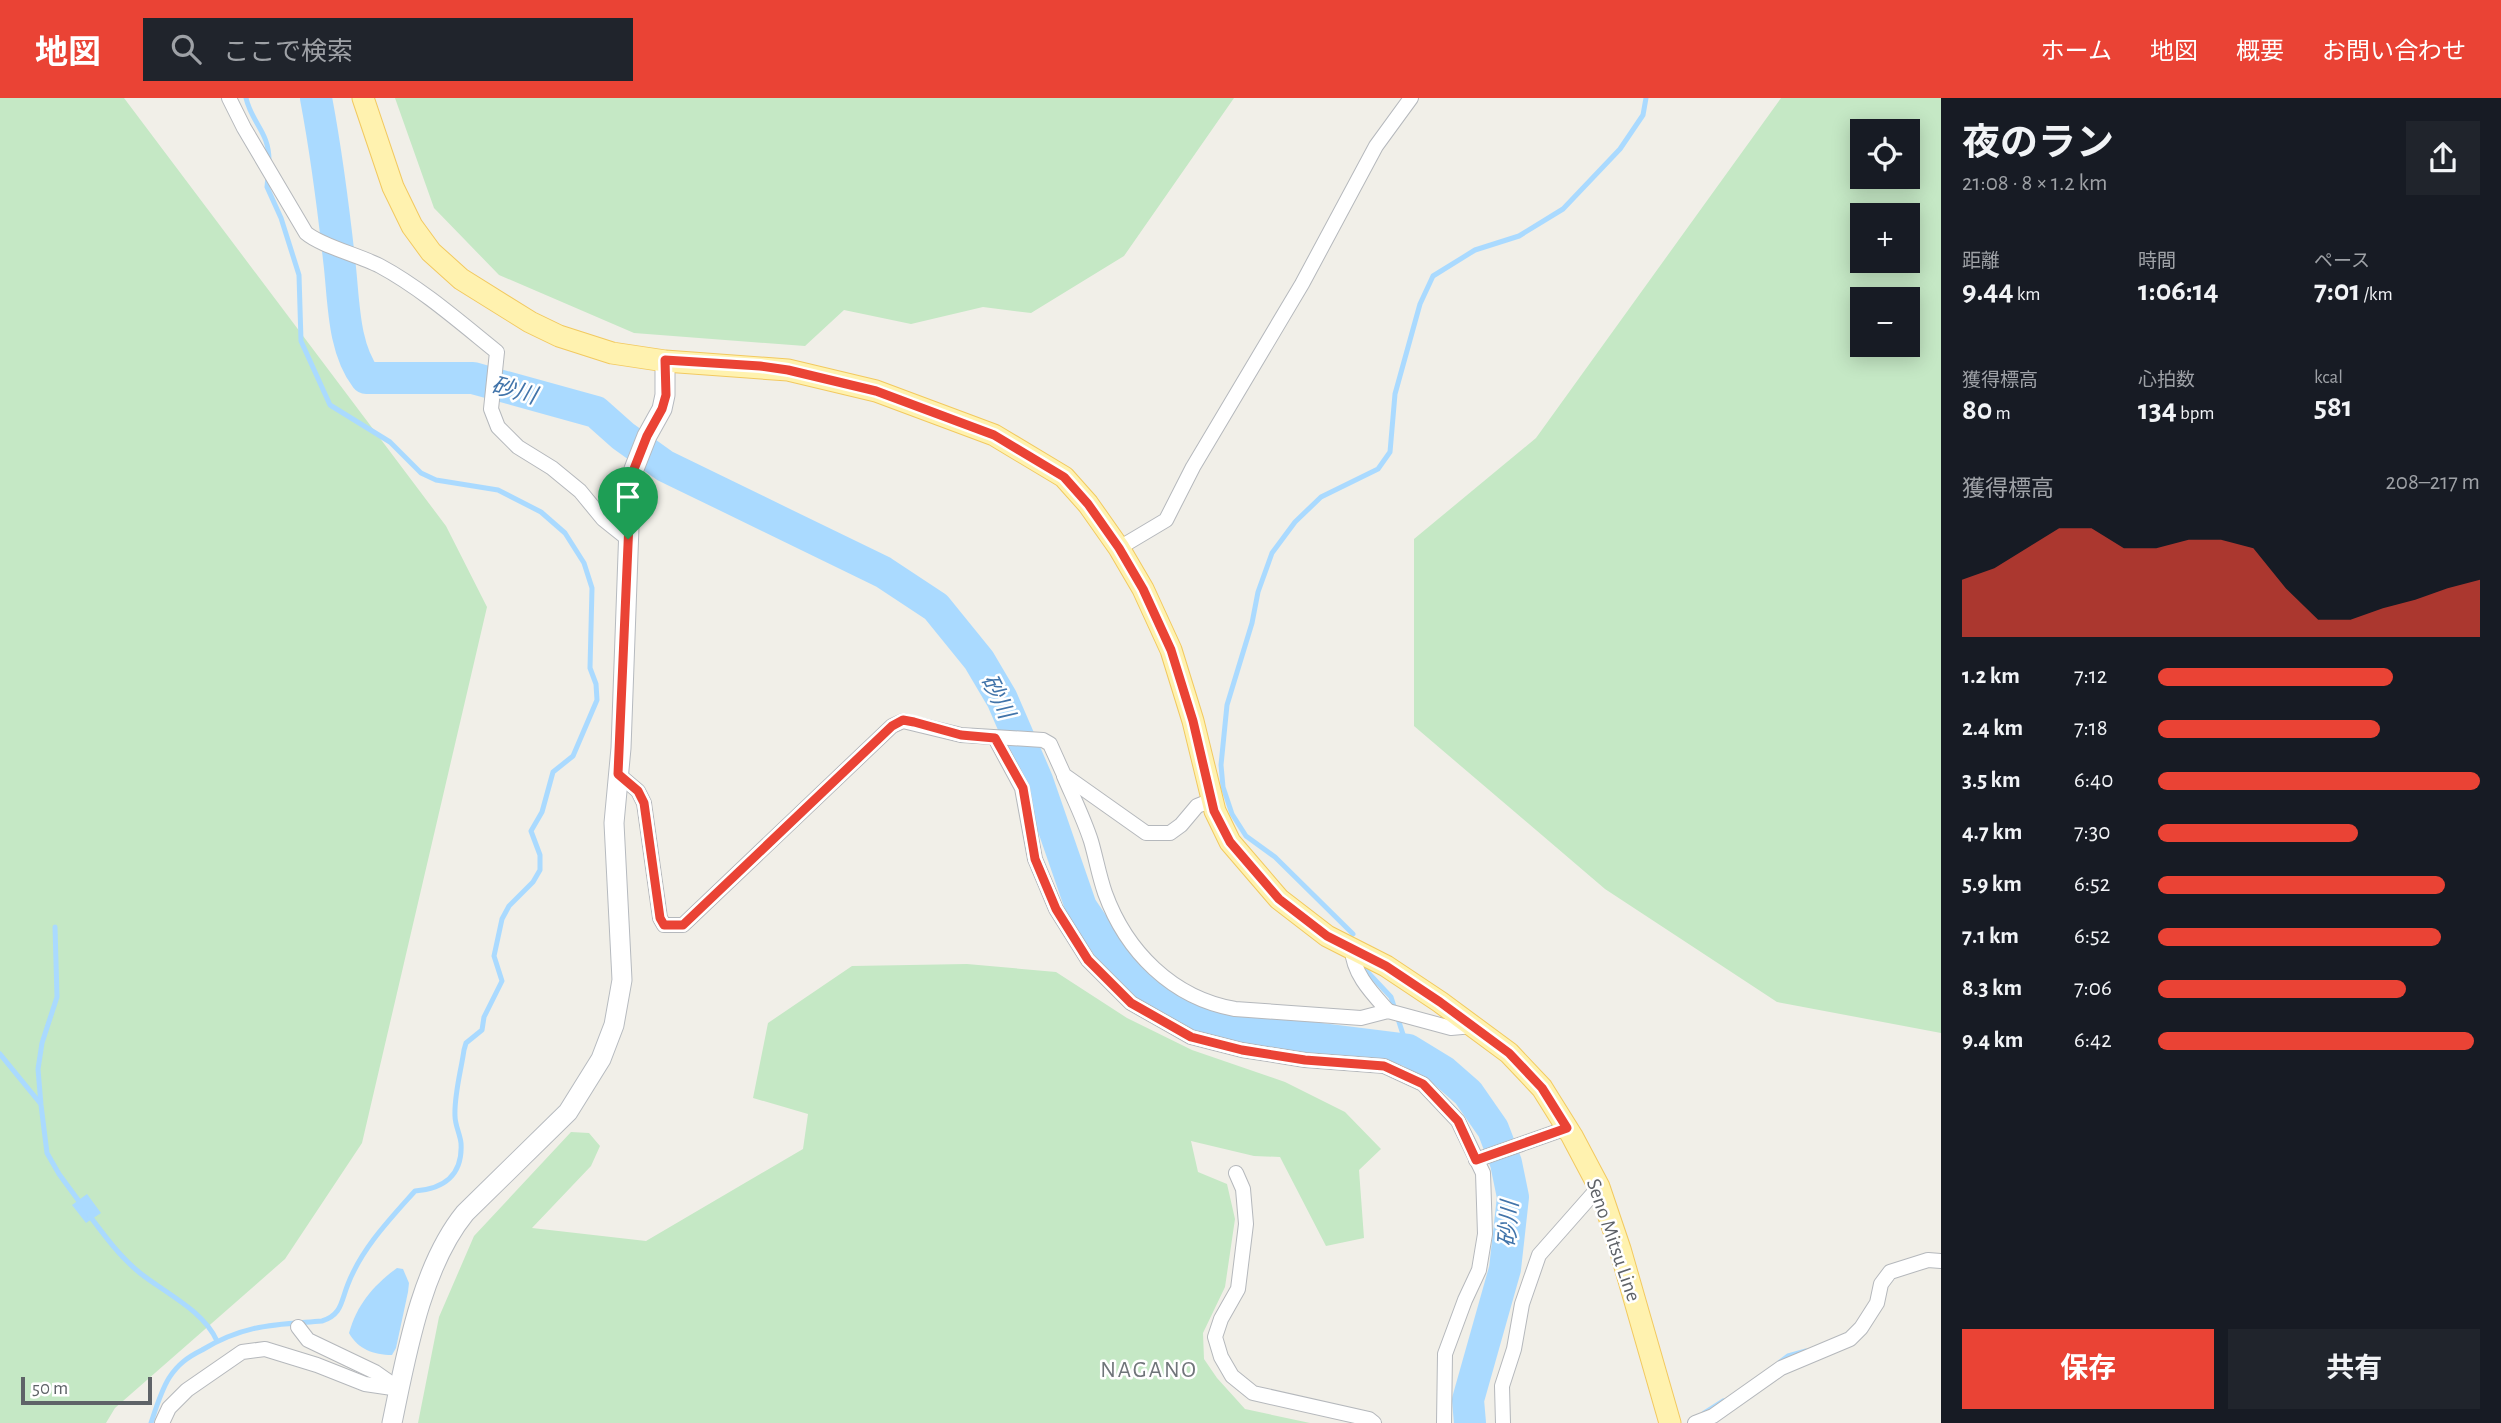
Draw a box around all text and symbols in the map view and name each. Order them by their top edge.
search box [143,18,633,81]
icon: search [167,30,205,68]
text: 地図 [35,37,101,70]
text: ここで検索 [223,39,353,65]
text: ホーム [2041,40,2112,64]
text: 地図 [2150,40,2198,64]
text: 概要 [2236,40,2284,64]
text: お問い合わせ [2322,40,2466,64]
map controls [1850,119,1920,357]
button: locate [1850,119,1920,189]
button: share [2406,121,2480,195]
text: 夜のラン [1962,125,2114,163]
text: 21:08 · 8 × 1.2 km [1962,172,2107,195]
button: + [1850,203,1920,273]
text: 距離 [1962,252,2000,271]
text: 時間 [2138,252,2176,271]
text: ペース [2314,252,2370,271]
text: 9.44 [1962,276,2014,306]
text: 1:06:14 [2138,276,2219,306]
text: 7:01 [2314,276,2360,306]
text: km [2014,285,2041,304]
text: /km [2360,285,2393,304]
button: − [1850,287,1920,357]
text: kcal [2314,368,2343,387]
text: 獲得標高 [1962,371,2038,390]
text: 心拍数 [2138,371,2195,390]
water label: 砂川 [488,372,542,409]
text: 581 [2314,392,2353,422]
text: 80 [1962,395,1992,425]
text: 134 [2138,395,2177,425]
text: m [1992,404,2011,423]
text: bpm [2177,404,2214,423]
pin [598,467,658,539]
text: 208–217 m [2385,471,2480,494]
icon: arrive [609,478,647,516]
text: 獲得標高 [1962,478,2054,501]
text: 1.2 km [1962,665,2020,688]
text: 7:12 [2074,665,2107,688]
water label: 砂川 [976,670,1020,725]
text: 2.4 km [1962,717,2023,740]
text: 7:18 [2074,717,2108,740]
text: 3.5 km [1962,769,2021,792]
text: 6:40 [2074,769,2113,792]
text: 4.7 km [1962,821,2022,844]
text: 7:30 [2074,821,2110,844]
text: 5.9 km [1962,873,2022,896]
text: 6:52 [2074,873,2110,896]
text: 7.1 km [1962,925,2019,948]
text: 6:52 [2074,925,2110,948]
text: 8.3 km [1962,977,2022,1000]
text: 7:06 [2074,977,2112,1000]
text: 9.4 km [1962,1029,2023,1052]
text: 6:42 [2074,1029,2112,1052]
street label: Seno Mitsu Line [1583,1176,1644,1304]
water label: 砂川 [1494,1197,1523,1248]
button: 保存 [1962,1329,2214,1409]
button: 共有 [2228,1329,2480,1409]
district label: NAGANO [1100,1359,1198,1382]
scale bar [21,1374,152,1406]
text: 50 m [32,1379,68,1398]

